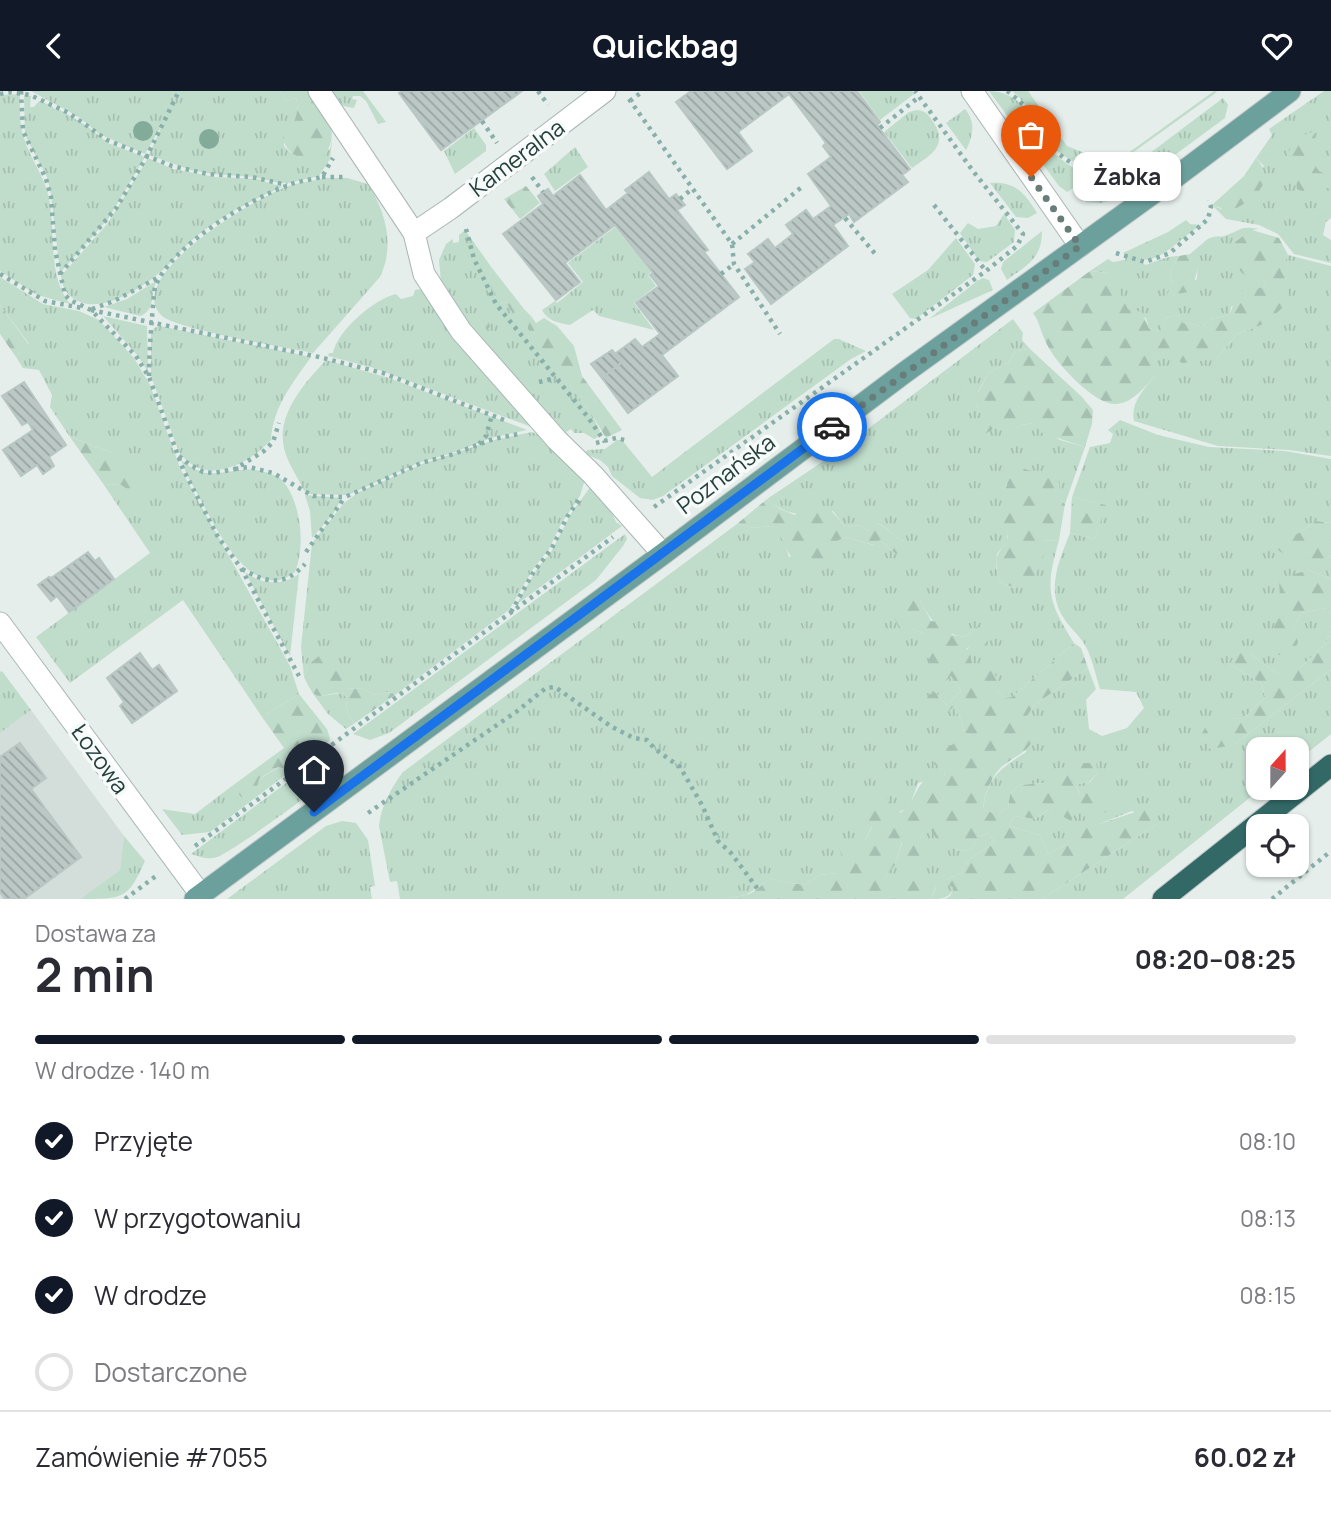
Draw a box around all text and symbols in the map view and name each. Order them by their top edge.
text: Quickbag [592,24,739,68]
icon: back [35,27,73,65]
icon: heart [1258,27,1296,65]
pin [1001,105,1061,177]
street label: Kameralna [462,111,571,204]
icon: bag [1012,116,1050,154]
callout: Żabka [1073,153,1182,201]
text: Żabka [1093,160,1161,192]
courier [797,392,867,462]
icon: car [813,408,851,446]
street label: Poznańska [670,426,781,521]
street label: Łozowa [65,717,137,800]
north arrow [1246,737,1309,800]
map controls [1246,737,1309,877]
pin [284,740,344,812]
icon: home [295,751,333,789]
button: locate [1246,814,1309,877]
text: Dostawa za [35,917,156,949]
text: 08:20–08:25 [1135,941,1296,977]
text: 2 min [35,943,155,1006]
text: W drodze · 140 m [35,1054,210,1086]
icon: check [35,1122,73,1160]
text: Przyjęte [94,1123,193,1159]
text: 08:10 [1239,1125,1296,1157]
icon: check [35,1199,73,1237]
text: W przygotowaniu [94,1200,301,1236]
text: 08:13 [1240,1202,1296,1234]
icon: check [35,1276,73,1314]
text: W drodze [94,1277,207,1313]
text: 08:15 [1239,1279,1296,1311]
text: Dostarczone [94,1354,247,1390]
text: Zamówienie #7055 [35,1439,268,1475]
text: 60.02 zł [1194,1439,1296,1475]

